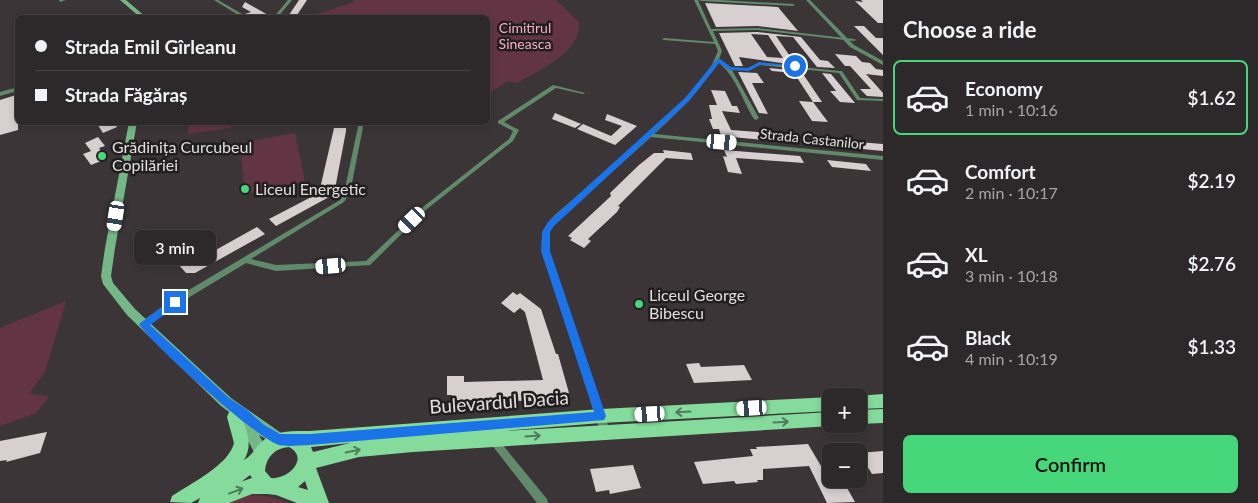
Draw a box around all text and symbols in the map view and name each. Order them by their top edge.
text: Choose a ride [903,16,1037,43]
park label: Cimitirul Sineasca [499,19,551,52]
text: Strada Emil Gîrleanu [65,35,236,58]
route start [784,55,806,77]
icon: car [905,75,950,120]
text: Economy [965,77,1043,100]
text: Strada Făgăraș [65,83,187,106]
text: $1.62 [1187,86,1236,109]
text: 1 min · 10:16 [965,100,1058,119]
street label: Strada Castanilor [759,125,865,152]
car [706,133,737,151]
place label: Grădinița Curcubeul Copilăriei [112,137,252,174]
marker: Grădinița Curcubeul Copilăriei [96,150,108,162]
icon: car [905,158,950,203]
text: Comfort [965,160,1036,183]
text: $2.19 [1187,169,1236,192]
place label: Liceul Energetic [255,179,366,198]
marker: Liceul Energetic [239,183,251,195]
text: 2 min · 10:17 [965,183,1058,202]
car [106,200,125,232]
car [395,204,428,236]
callout: 3 min [134,230,216,264]
text: 3 min [155,238,195,257]
icon: car [905,241,950,286]
text: XL [965,243,988,266]
text: $2.76 [1187,252,1236,275]
car [315,257,346,275]
text: 3 min · 10:18 [965,266,1058,285]
place label: Liceul George Bibescu [649,285,745,322]
route end [164,291,186,313]
marker: Liceul George Bibescu [633,298,645,310]
icon: car [905,324,950,369]
text: Black [965,326,1011,349]
text: $1.33 [1187,335,1236,358]
text: 4 min · 10:19 [965,349,1058,368]
street label: Bulevardul Dacia [428,385,570,418]
map controls [822,388,867,488]
button: + [822,388,867,433]
car [736,400,767,416]
car [634,406,665,422]
one-way arrow [675,407,691,416]
one-way arrow [772,417,788,426]
one-way arrow [524,432,540,441]
button: Confirm [903,435,1238,493]
button: − [822,443,867,488]
one-way arrow [345,445,361,455]
one-way arrow [227,486,243,495]

